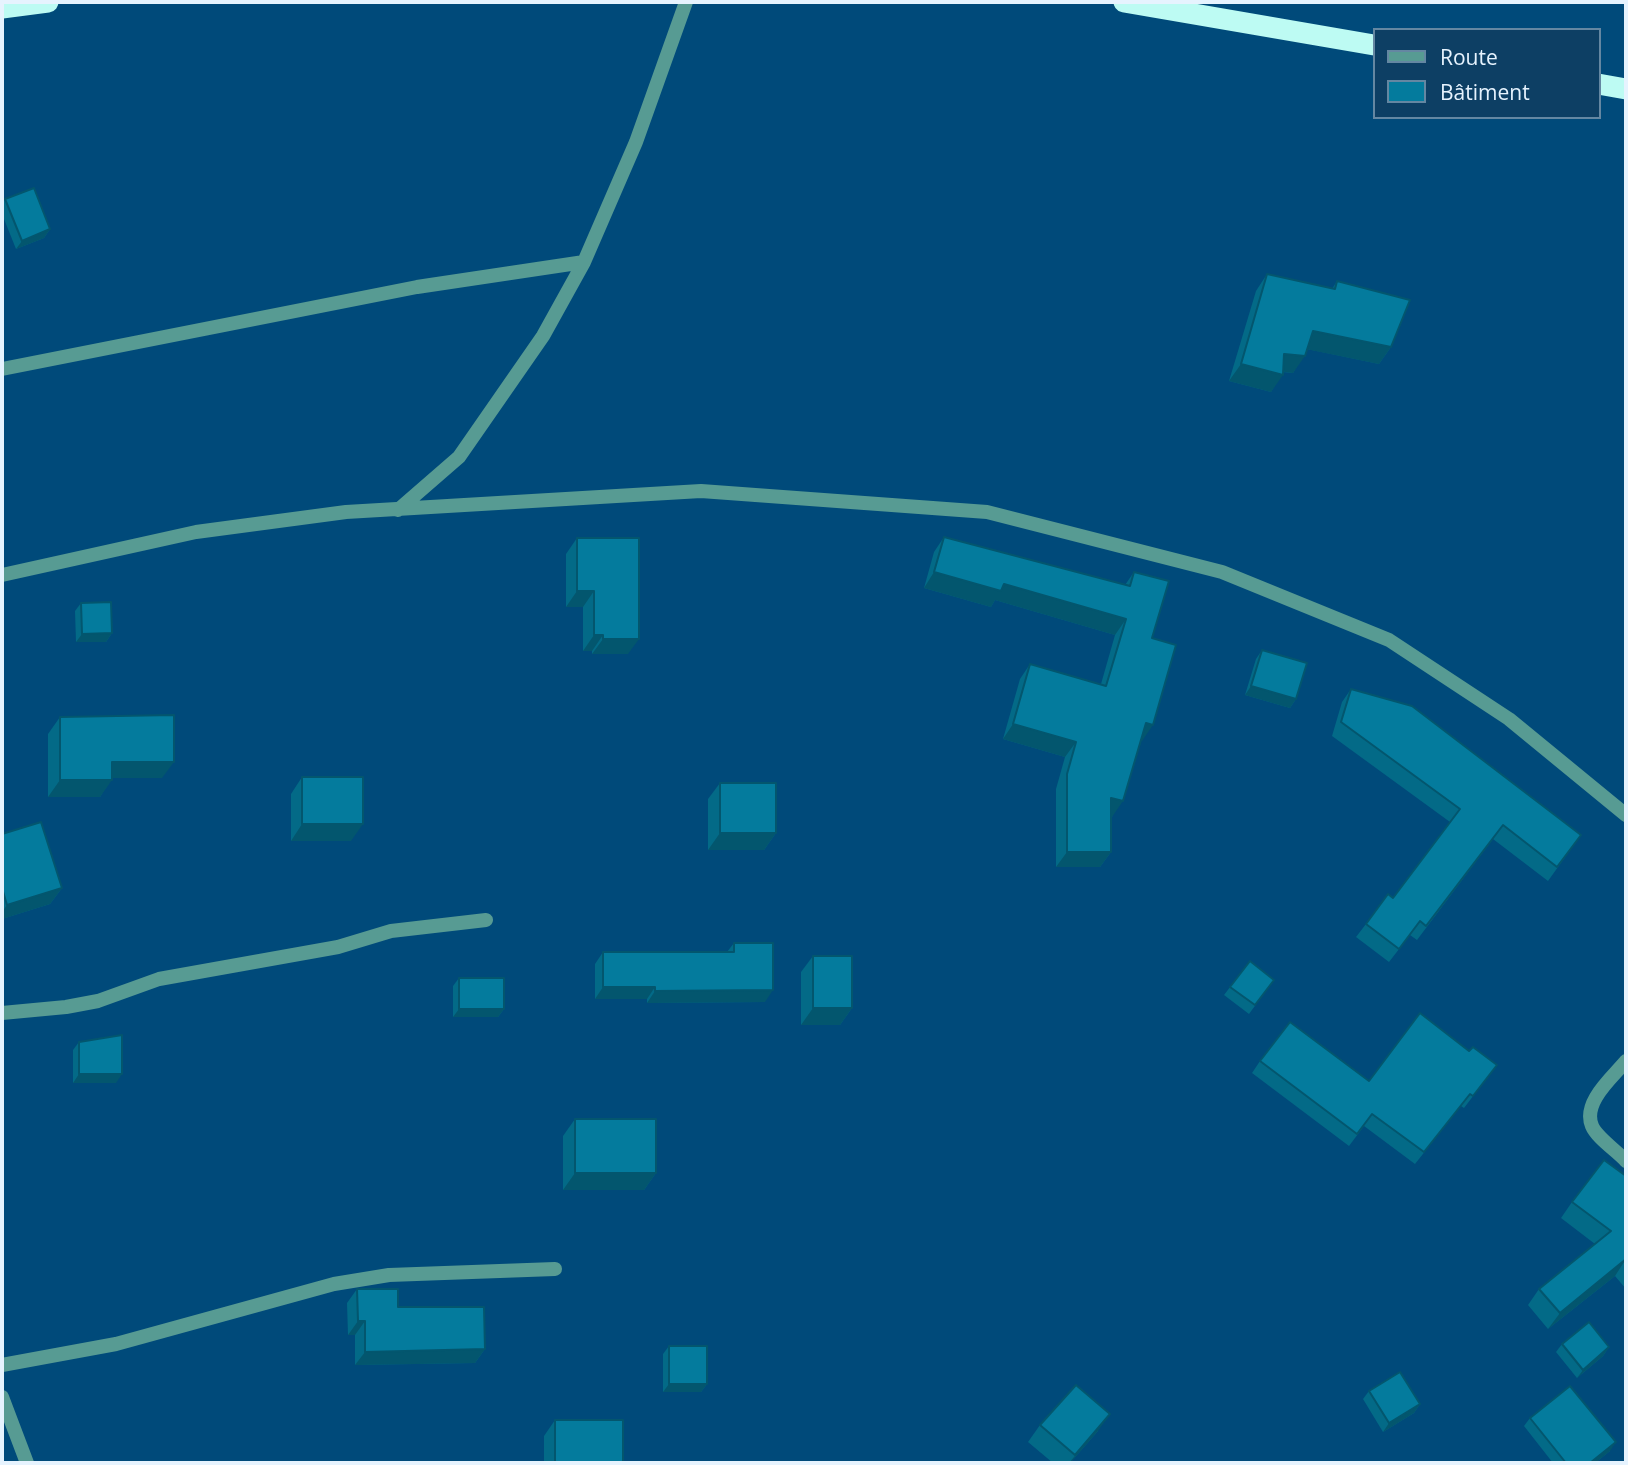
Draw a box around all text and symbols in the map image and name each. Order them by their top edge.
legend [1372,28,1600,119]
text: Route [1440,43,1498,71]
text: Bâtiment [1440,78,1530,106]

